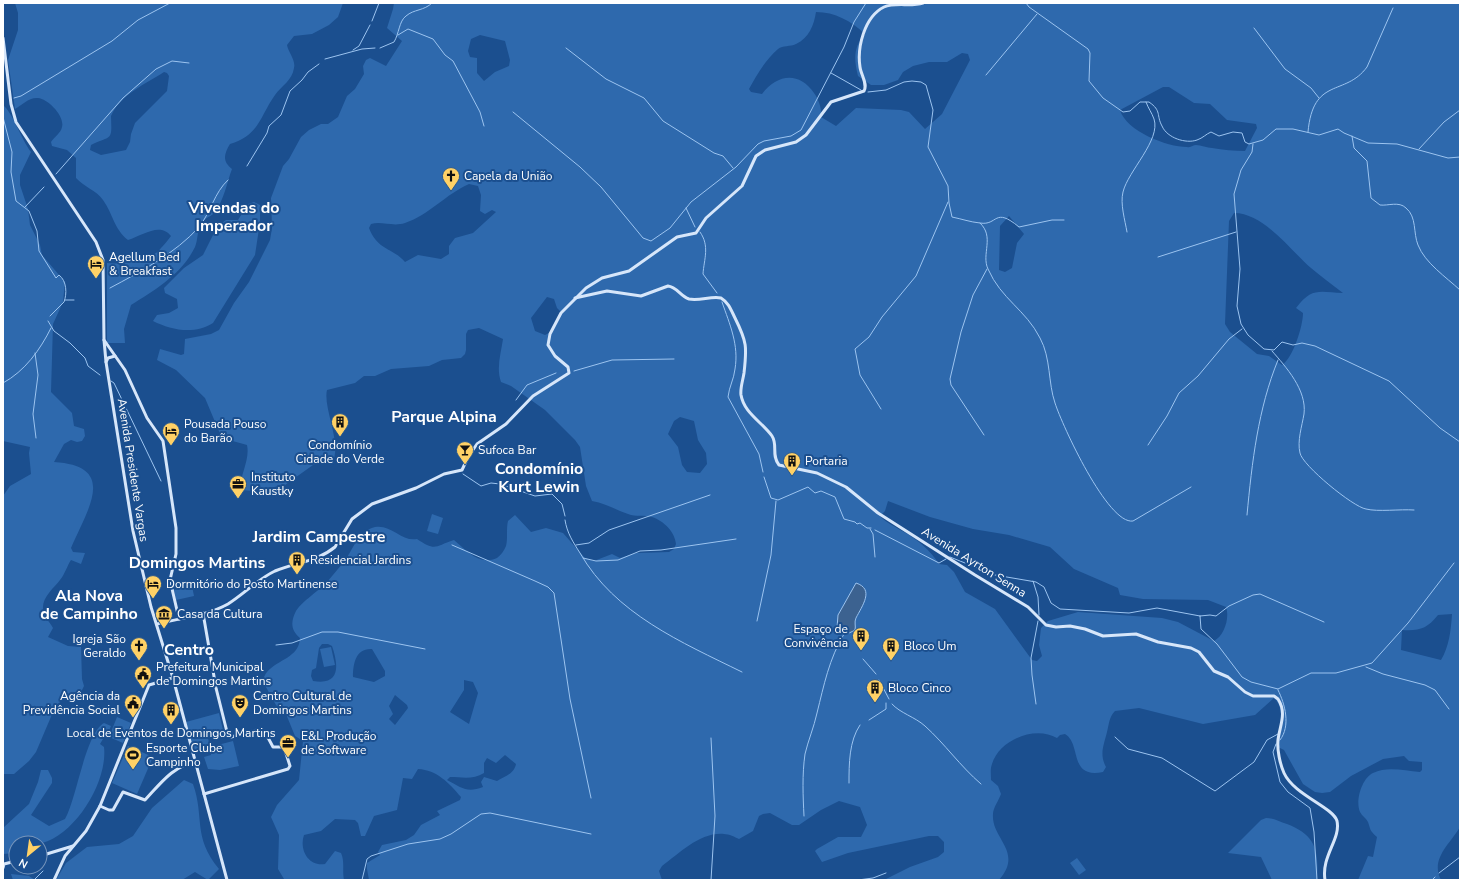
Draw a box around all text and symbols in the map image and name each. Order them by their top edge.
church icon: Capela da União [441,166,461,191]
place label: Capela da União [464,168,553,184]
district label: Vivendas do Imperador [187,197,280,237]
place label: Agellum Bed & Breakfast [109,249,180,279]
hotel icon: Agellum Bed & Breakfast [86,254,106,279]
street label: Avenida Presidente Vargas [114,397,152,543]
district label: Parque Alpina [391,406,497,428]
building icon: Condomínio Cidade do Verde [330,412,350,437]
place label: Pousada Pouso do Barão [184,416,267,446]
hotel icon: Pousada Pouso do Barão [161,421,181,446]
place label: Condomínio Cidade do Verde [296,437,384,467]
bar icon: Sufoca Bar [455,440,475,465]
place label: Sufoca Bar [478,442,537,458]
building icon: Portaria [782,451,802,476]
place label: Portaria [805,453,848,469]
district label: Condomínio Kurt Lewin [495,458,583,498]
place label: Instituto Kaustky [251,469,296,499]
office icon: Instituto Kaustky [228,474,248,499]
street label: Avenida Ayrton Senna [919,523,1029,601]
district label: Jardim Campestre [252,526,386,548]
building icon: Residencial Jardins [287,550,307,575]
district label: Domingos Martins [129,552,266,574]
place label: Residencial Jardins [310,552,411,568]
hotel icon: Dormitório do Posto Martinense [143,574,163,599]
place label: Dormitório do Posto Martinense [166,576,337,592]
district label: Ala Nova de Campinho [40,585,138,625]
museum icon: Casa da Cultura [154,604,174,629]
place label: Casa da Cultura [177,606,263,622]
place label: Espaço de Convivência [784,621,848,651]
building icon: Espaço de Convivência [851,626,871,651]
place label: Igreja São Geraldo [73,631,126,661]
church icon: Igreja São Geraldo [129,636,149,661]
building icon: Bloco Um [881,636,901,661]
place label: Bloco Um [904,638,956,654]
district label: Centro [164,639,214,661]
place label: Prefeitura Municipal de Domingos Martins [156,659,272,689]
public building icon: Prefeitura Municipal de Domingos Martins [133,664,153,689]
building icon: Bloco Cinco [865,678,885,703]
place label: Bloco Cinco [888,680,952,696]
place label: Agência da Previdência Social [23,688,120,718]
place label: Centro Cultural de Domingos Martins [253,688,352,718]
public building icon: Agência da Previdência Social [123,693,143,718]
theatre icon: Centro Cultural de Domingos Martins [230,693,250,718]
building icon: Local de Eventos de Domingos Martins [161,700,181,725]
place label: Local de Eventos de Domingos Martins [66,725,276,741]
place label: E&L Produção de Software [301,728,377,758]
office icon: E&L Produção de Software [278,733,298,758]
place label: Esporte Clube Campinho [146,740,222,770]
sports icon: Esporte Clube Campinho [123,745,143,770]
north arrow [8,835,48,875]
text: N [16,855,31,872]

